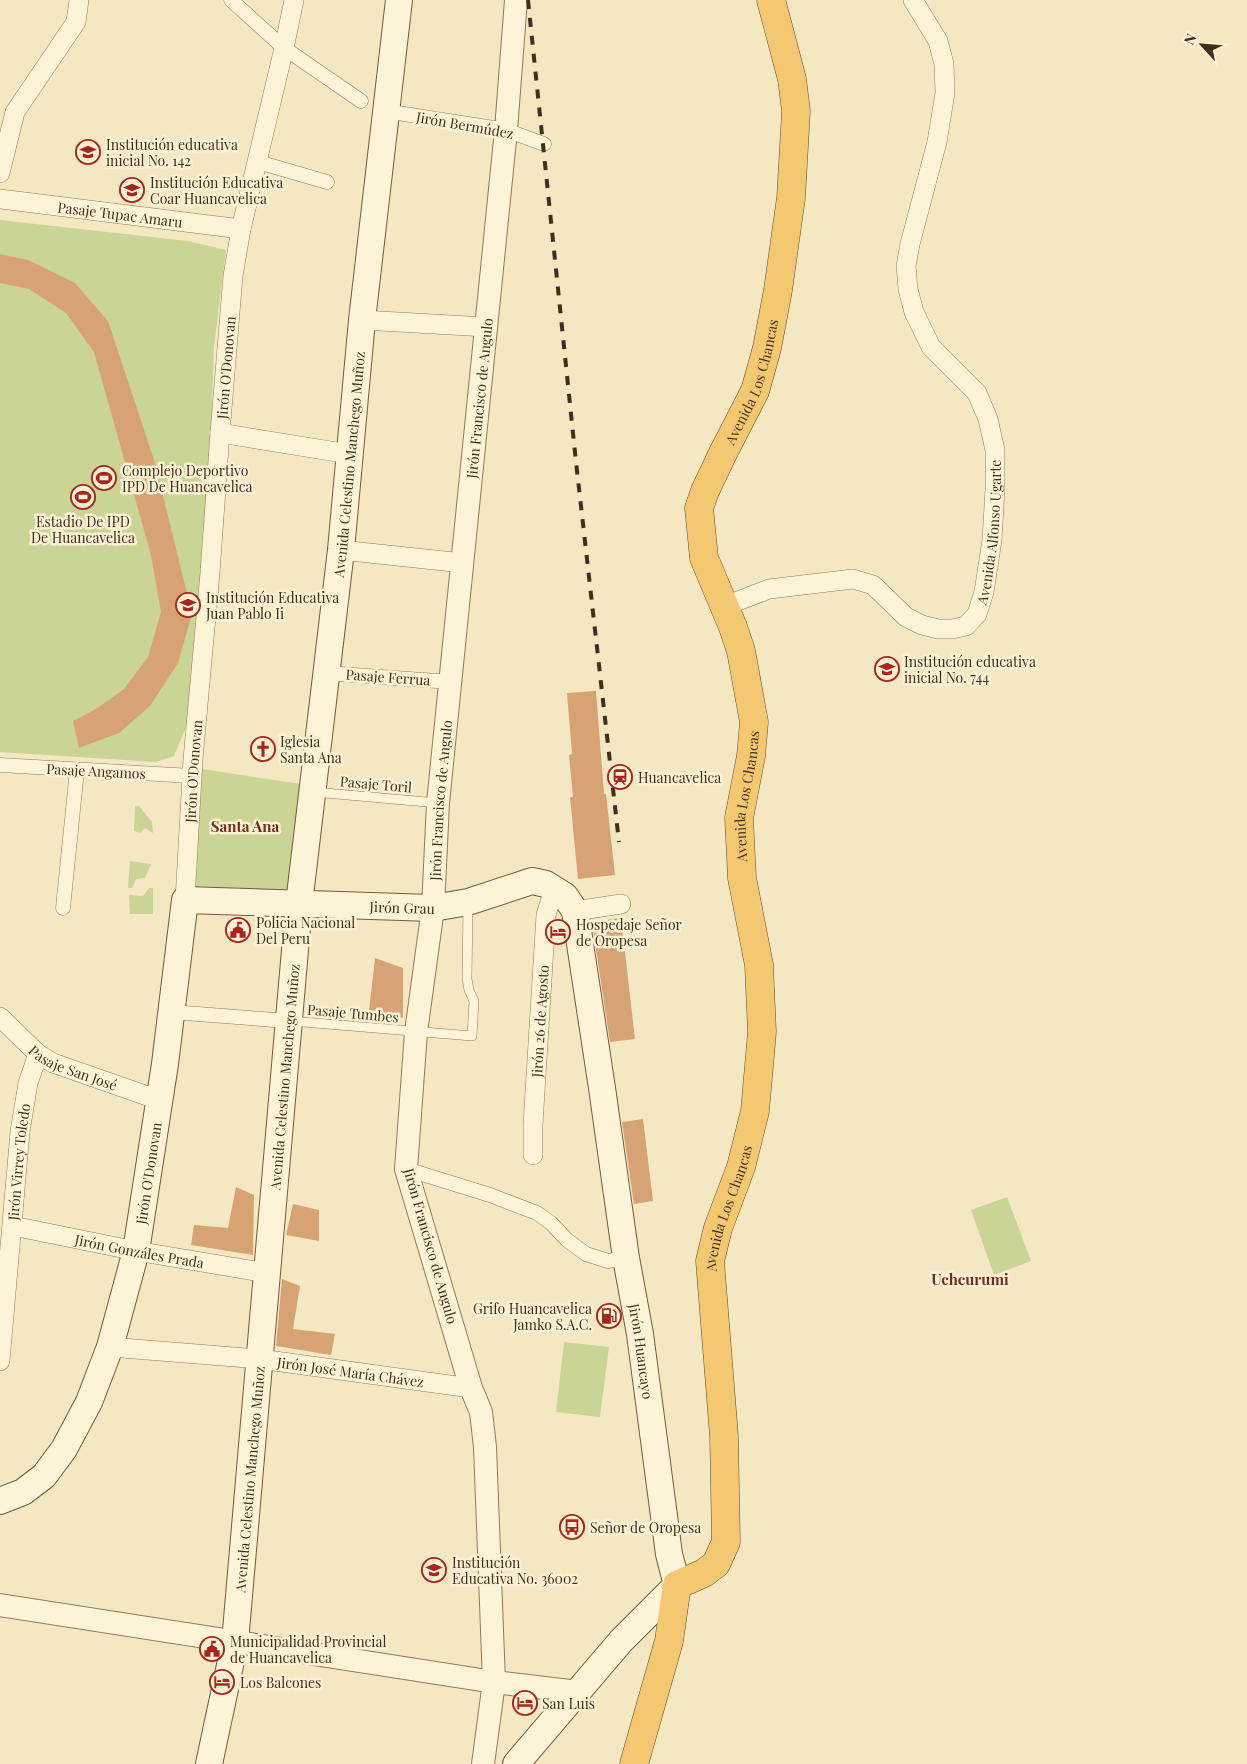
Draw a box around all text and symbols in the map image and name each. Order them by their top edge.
north arrow [1177,20,1227,70]
text: N [1179,30,1201,48]
street label: Jirón Bermúdez [414,107,516,143]
place label: Institución educativa inicial No. 142 [106,135,238,170]
school or university icon: Institución educativa inicial No. 142 [75,139,101,165]
place label: Institución Educativa Coar Huancavelica [150,173,283,208]
school or university icon: Institución Educativa Coar Huancavelica [119,177,145,203]
street label: Pasaje Tupac Amaru [56,197,184,231]
street label: Jirón O'Donovan [212,315,239,421]
street label: Jirón Francisco de Angulo [461,317,496,480]
street label: Avenida Los Chancas [719,318,782,448]
street label: Avenida Celestino Manchego Muñoz [328,350,369,579]
street label: Avenida Alfonso Ugarte [971,460,1005,608]
place label: Complejo Deportivo IPD De Huancavelica [122,461,253,496]
sports icon: Complejo Deportivo IPD De Huancavelica [91,465,117,491]
sports icon: Estadio De IPD De Huancavelica [70,484,96,510]
place label: Estadio De IPD De Huancavelica [31,512,135,547]
place label: Institución Educativa Juan Pablo Ii [205,588,339,623]
school or university icon: Institución Educativa Juan Pablo Ii [175,592,201,618]
place label: Institución educativa inicial No. 744 [904,652,1036,687]
school or university icon: Institución educativa inicial No. 744 [874,656,900,682]
street label: Pasaje Ferrua [345,665,431,689]
street label: Jirón O'Donovan [180,718,206,824]
street label: Jirón Francisco de Angulo [425,719,456,882]
street label: Avenida Los Chancas [730,730,763,863]
place label: Iglesia Santa Ana [280,732,342,767]
church icon: Iglesia Santa Ana [250,736,276,762]
street label: Pasaje Angamos [46,759,146,783]
station icon: Huancavelica [607,764,633,790]
place label: Huancavelica [638,768,721,787]
street label: Pasaje Toril [339,771,413,797]
district label: Santa Ana [211,816,280,836]
street label: Jirón Grau [368,896,435,918]
place label: Policia Nacional Del Peru [256,913,355,948]
place label: Hospedaje Señor de Oropesa [576,915,683,950]
public building icon: Policia Nacional Del Peru [225,917,251,943]
hotel icon: Hospedaje Señor de Oropesa [545,919,571,945]
street label: Avenida Celestino Manchego Muñoz [265,963,303,1192]
street label: Jirón 26 de Agosto [526,964,552,1079]
street label: Pasaje Tumbes [306,1000,400,1026]
street label: Pasaje San José [25,1041,120,1094]
street label: Jirón Virrey Toledo [3,1102,34,1222]
street label: Jirón O'Donovan [131,1120,165,1227]
street label: Avenida Los Chancas [700,1143,756,1274]
street label: Jirón Francisco de Angulo [399,1165,462,1326]
street label: Jirón Gonzáles Prada [72,1229,206,1272]
district label: Uchcurumi [931,1269,1009,1289]
place label: Grifo Huancavelica Jamko S.A.C. [473,1299,592,1334]
street label: Jirón Huancayo [625,1301,658,1401]
fuel station icon: Grifo Huancavelica Jamko S.A.C. [596,1303,622,1329]
street label: Jirón José María Chávez [275,1352,426,1391]
street label: Avenida Celestino Manchego Muñoz [230,1365,268,1594]
bus stop icon: Señor de Oropesa [559,1514,585,1540]
place label: Señor de Oropesa [590,1518,701,1537]
place label: Institución Educativa No. 36002 [452,1553,578,1588]
school or university icon: Institución Educativa No. 36002 [421,1557,447,1583]
place label: Municipalidad Provincial de Huancavelica [230,1632,386,1667]
public building icon: Municipalidad Provincial de Huancavelica [199,1636,225,1662]
hotel icon: Los Balcones [209,1669,235,1695]
place label: Los Balcones [240,1673,321,1692]
hotel icon: San Luis [512,1690,538,1716]
place label: San Luis [542,1694,595,1713]

